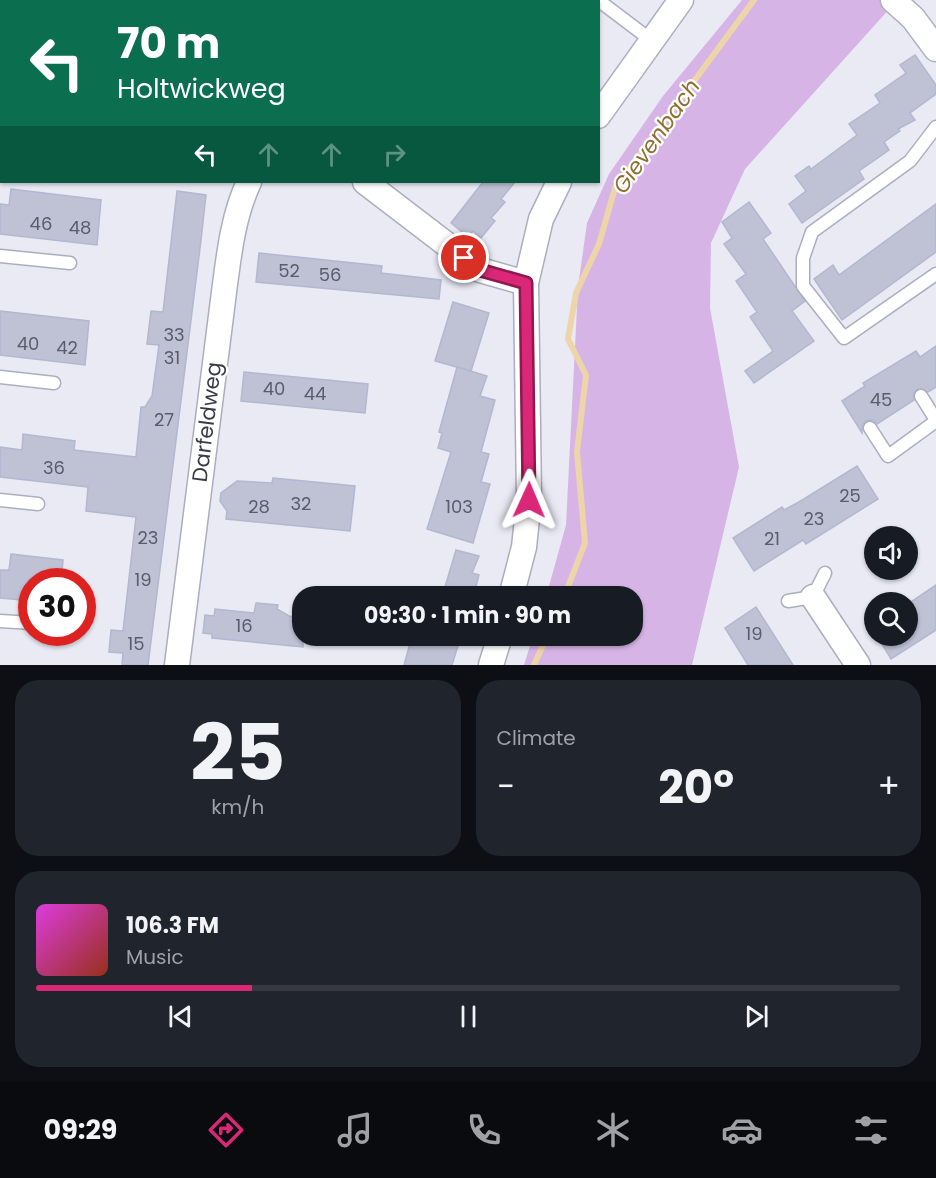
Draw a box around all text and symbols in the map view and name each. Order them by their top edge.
text: 70 m [117,14,220,73]
icon: left [18,24,96,102]
text: Holtwickweg [117,70,286,107]
water label: Gievenbach [605,73,707,200]
icon: left [189,138,222,171]
icon: ahead [252,138,285,171]
icon: ahead [315,138,348,171]
icon: right [378,138,411,171]
house number: 46 [30,211,52,236]
house number: 48 [69,215,91,240]
pin [438,232,489,283]
icon: arrive [447,241,480,274]
house number: 52 [278,258,300,283]
house number: 56 [319,262,341,287]
house number: 33 [163,322,185,347]
house number: 40 [17,331,39,356]
house number: 42 [56,335,78,360]
house number: 31 [164,345,180,370]
street label: Darfeldweg [185,360,228,484]
house number: 40 [263,376,285,401]
house number: 44 [304,381,326,406]
house number: 45 [870,387,892,412]
house number: 27 [154,407,174,432]
house number: 36 [43,455,65,480]
position arrow [497,468,561,532]
house number: 25 [839,483,861,508]
house number: 32 [291,491,311,516]
house number: 28 [248,494,270,519]
house number: 103 [445,494,473,519]
house number: 23 [804,506,824,531]
house number: 23 [138,525,158,550]
house number: 21 [764,526,780,551]
map controls [864,526,918,646]
button: sound [864,526,918,580]
house number: 19 [134,567,152,592]
speed limit sign: 30 [18,568,96,646]
button: search [864,592,918,646]
text: 09:30 · 1 min · 90 m [364,600,571,631]
house number: 16 [235,613,253,638]
house number: 19 [745,621,763,646]
house number: 15 [127,631,145,656]
text: 25 [190,698,285,807]
text: Climate [497,724,576,752]
text: 20° [658,756,734,819]
text: − [497,763,515,810]
text: + [877,763,900,810]
text: km/h [211,793,264,821]
text: 106.3 FM [126,910,219,941]
text: Music [126,943,184,971]
icon: previous [164,1000,197,1033]
icon: pause [452,1000,485,1033]
icon: next [740,1000,773,1033]
icon: directions [205,1109,247,1151]
icon: music [334,1109,376,1151]
icon: phone [463,1109,505,1151]
icon: climate [592,1109,634,1151]
icon: car [721,1109,763,1151]
icon: filters [850,1109,892,1151]
text: 09:29 [44,1111,117,1148]

